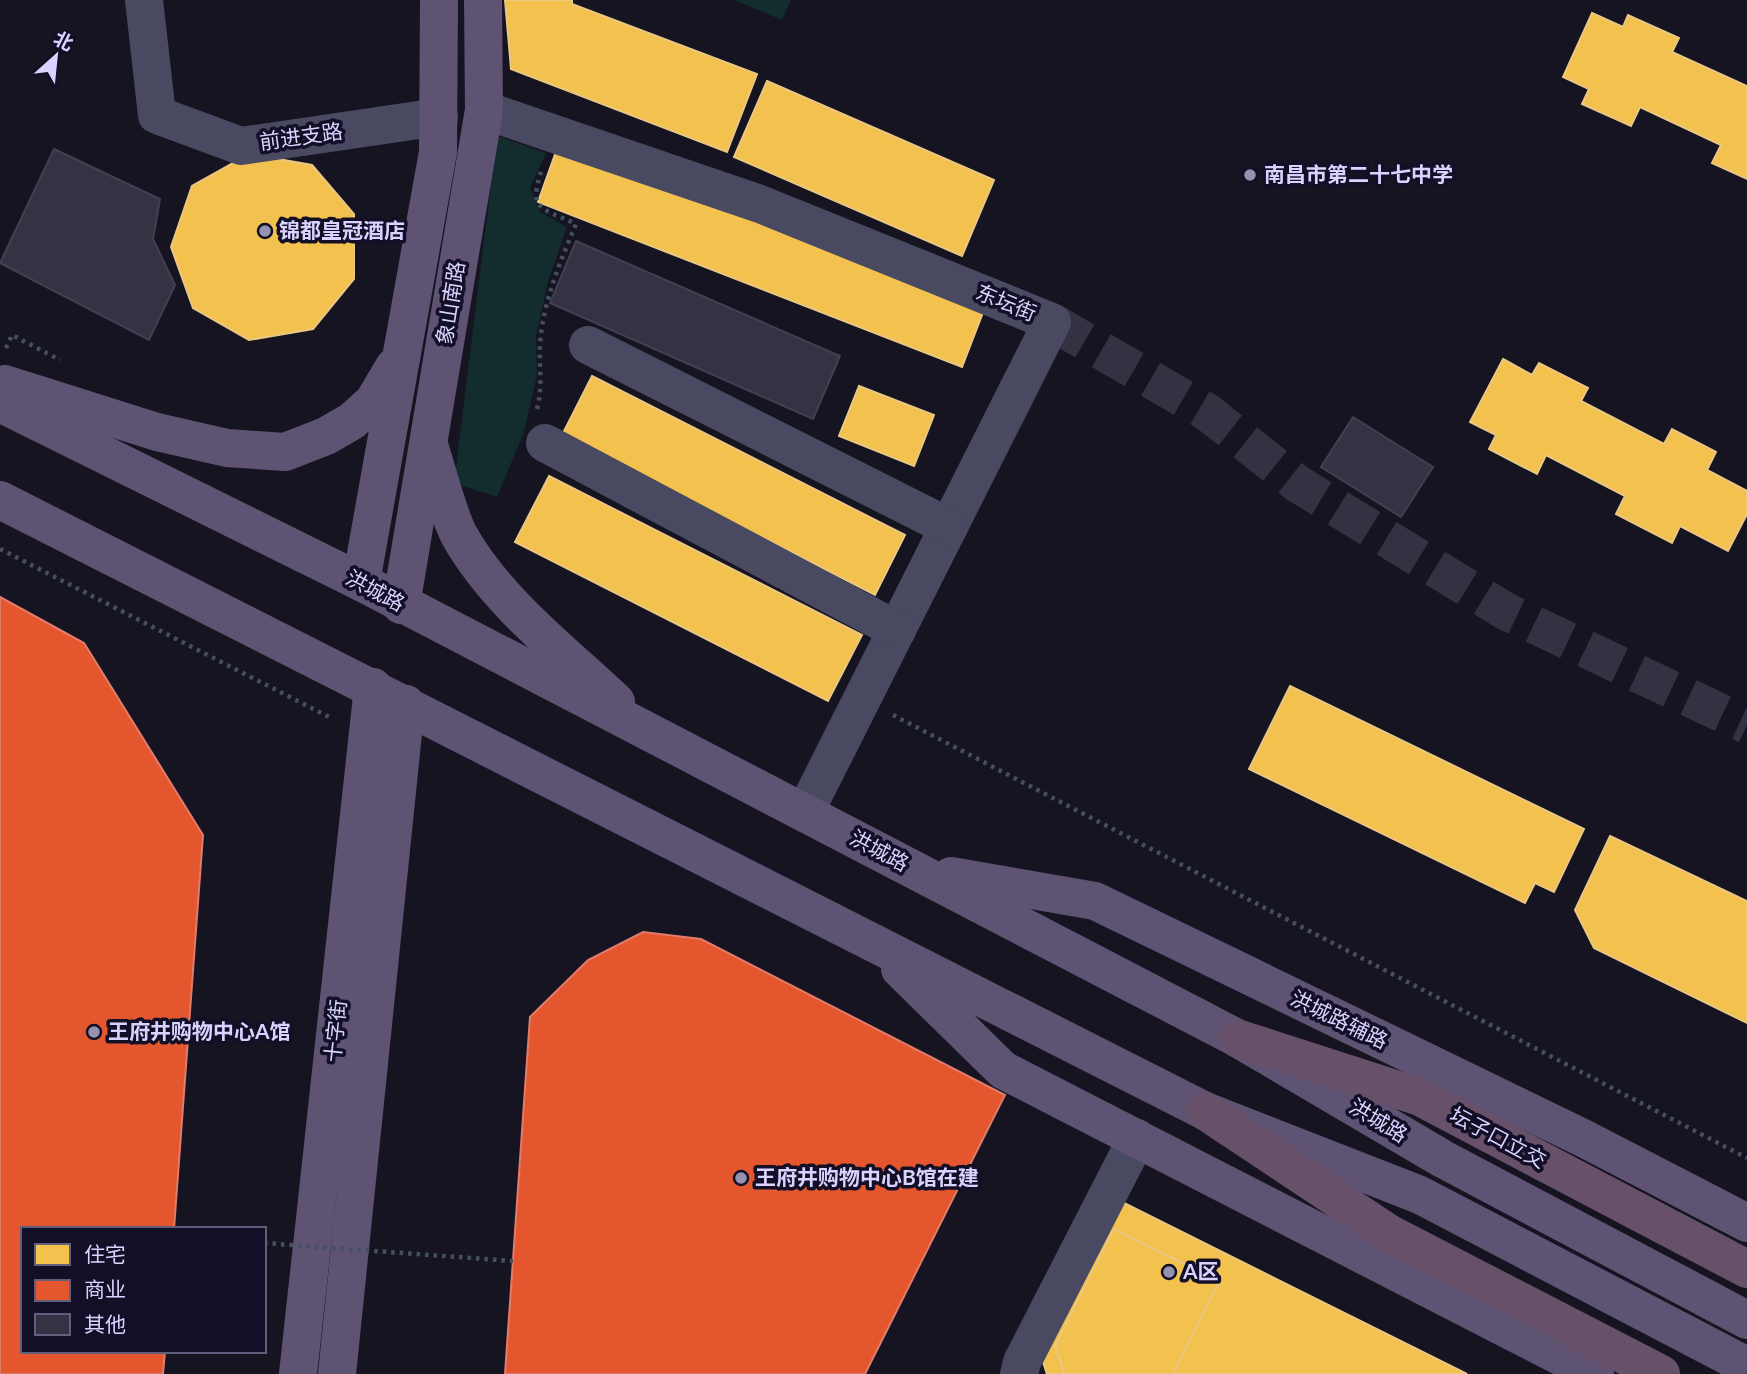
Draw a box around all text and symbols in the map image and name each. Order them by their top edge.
north arrow [21,21,91,91]
text: 北 [50,26,78,55]
street label: 前进支路 [257,117,344,154]
place label: 南昌市第二十七中学 [1264,161,1453,186]
marker: 南昌市第二十七中学 [1242,167,1258,183]
place label: 锦都皇冠酒店 [279,217,405,242]
marker: 锦都皇冠酒店 [257,223,273,239]
street label: 象山南路 [431,259,468,346]
street label: 东坛街 [973,278,1040,325]
street label: 洪城路 [342,564,409,616]
street label: 洪城路 [846,824,913,876]
street label: 洪城路辅路 [1287,984,1392,1053]
street label: 十字街 [319,998,350,1063]
place label: 王府井购物中心A馆 [108,1018,291,1043]
marker: 王府井购物中心A馆 [86,1024,102,1040]
street label: 洪城路 [1345,1093,1412,1147]
street label: 坛子口立交 [1446,1101,1551,1172]
place label: 王府井购物中心B馆在建 [755,1164,979,1189]
marker: 王府井购物中心B馆在建 [733,1170,749,1186]
legend [21,1227,266,1353]
text: 住宅 [84,1241,126,1266]
place label: A区 [1182,1258,1219,1283]
marker: A区 [1161,1264,1177,1280]
text: 商业 [84,1276,126,1301]
text: 其他 [84,1311,126,1336]

